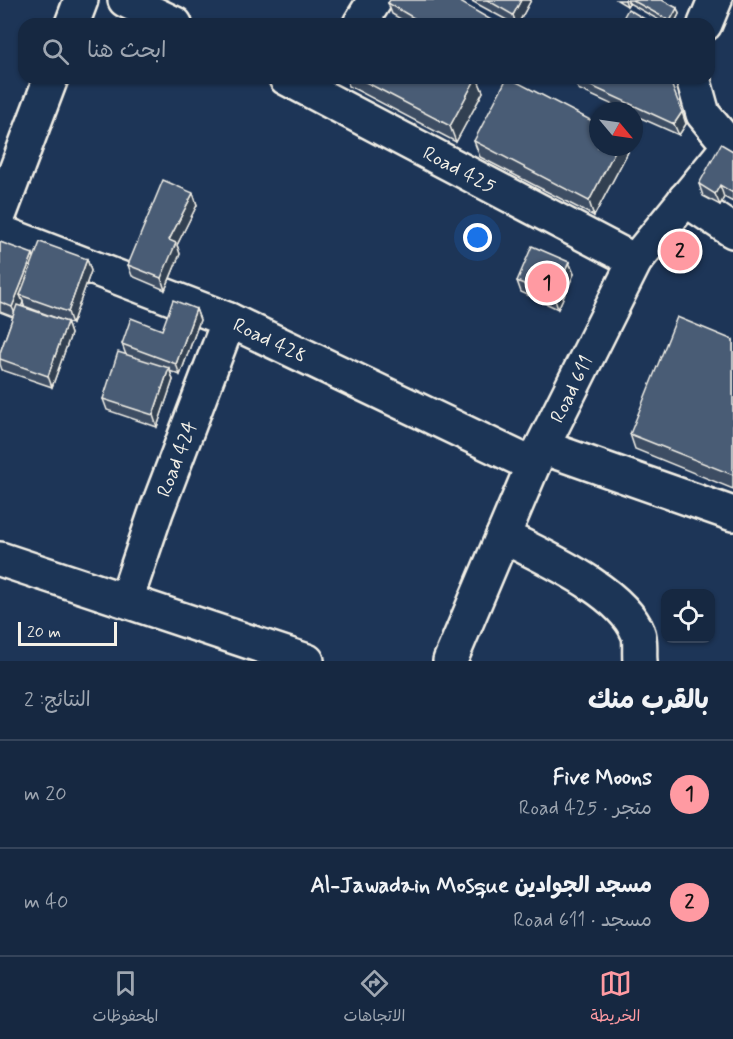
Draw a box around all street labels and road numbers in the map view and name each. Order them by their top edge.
street label: Road 425 [418,140,500,201]
street label: Road 428 [228,312,311,370]
street label: Road 611 [544,351,601,428]
street label: Road 424 [151,417,204,501]

